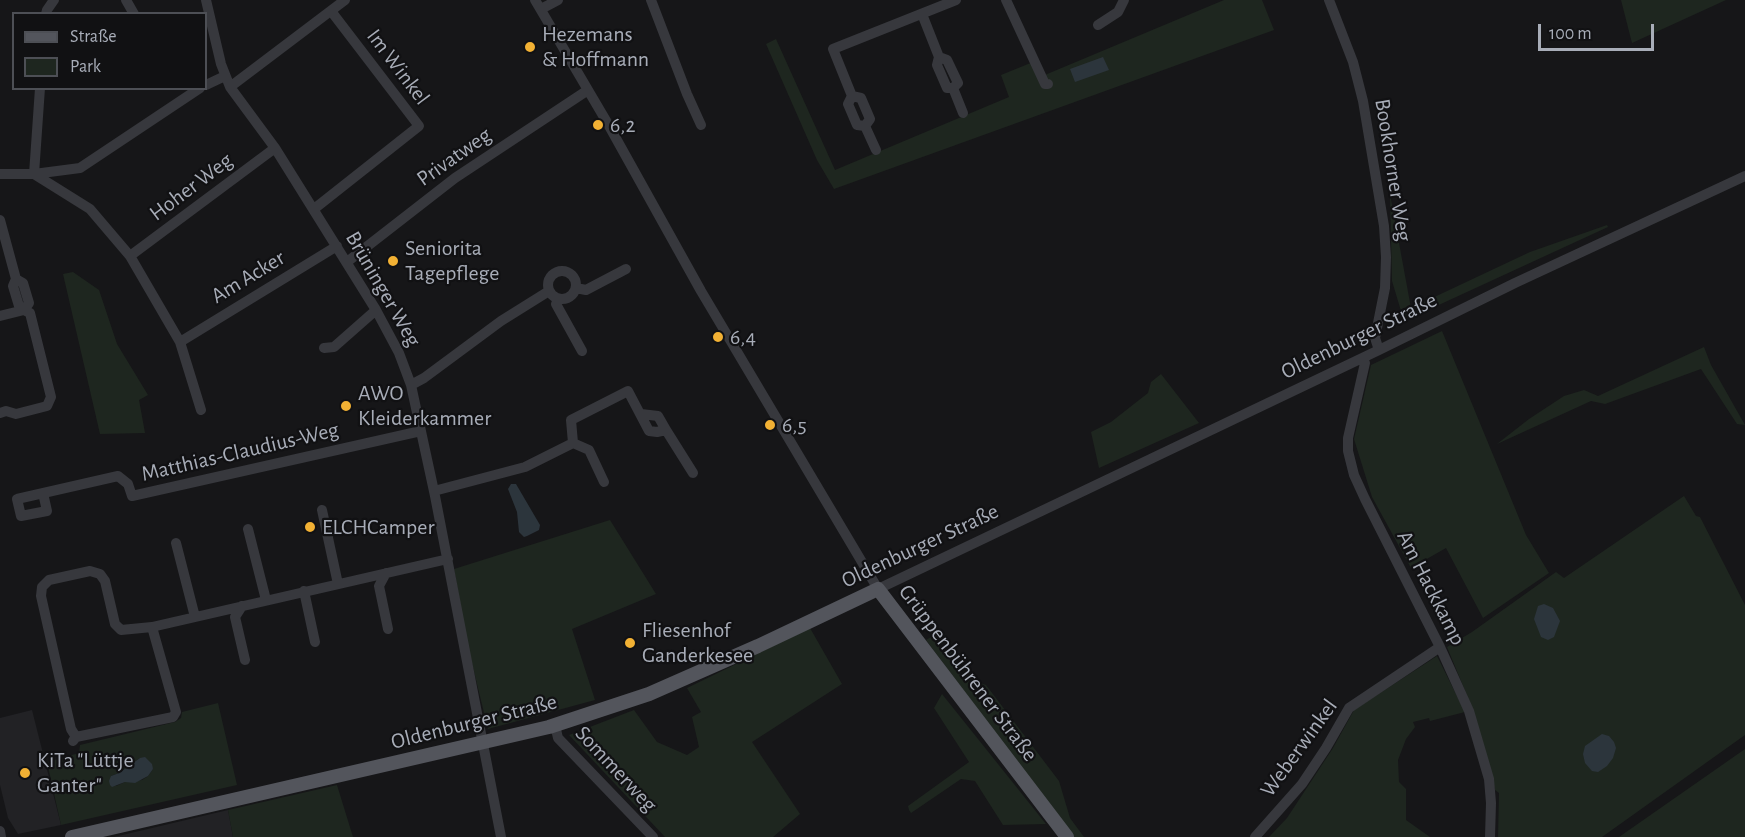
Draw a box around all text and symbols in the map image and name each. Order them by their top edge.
legend [12,12,207,90]
scale bar [1541,12,1656,50]
place label: Hezemans & Hoffmann [542,21,649,72]
street label: Im Winkel [361,24,435,110]
text: 100 m [1549,25,1592,43]
text: Straße [70,28,116,46]
marker: Hezemans & Hoffmann [523,40,537,54]
text: Park [70,58,101,76]
street label: Bookhorner Weg [1369,97,1417,243]
place label: 6,2 [610,112,635,138]
marker: 6,2 [591,118,605,132]
street label: Privatweg [412,122,496,192]
street label: Hoher Weg [144,147,238,227]
street label: Brüninger Weg [339,227,427,351]
place label: Seniorita Tagepflege [405,235,499,286]
street label: Am Acker [206,245,290,309]
marker: Seniorita Tagepflege [386,254,400,268]
street label: Oldenburger Straße [1277,287,1441,385]
place label: 6,4 [730,324,756,350]
marker: 6,4 [711,330,725,344]
place label: AWO Kleiderkammer [358,380,491,432]
marker: AWO Kleiderkammer [339,399,353,413]
place label: 6,5 [782,412,807,438]
street label: Matthias-Claudius-Weg [139,416,341,488]
marker: 6,5 [763,418,777,432]
street label: Oldenburger Straße [837,498,1003,594]
place label: ELCHCamper [322,514,435,540]
marker: ELCHCamper [303,520,317,534]
street label: Am Hackkamp [1391,526,1471,650]
street label: Grüppenbührener Straße [893,579,1043,767]
place label: Fliesenhof Ganderkesee [642,617,753,668]
marker: Fliesenhof Ganderkesee [623,636,637,650]
street label: Oldenburger Straße [388,689,560,755]
street label: Weberwinkel [1255,694,1343,802]
street label: Sommerweg [569,720,663,818]
place label: KiTa "Lüttje Ganter" [37,747,134,798]
marker: KiTa "Lüttje Ganter" [18,766,32,780]

